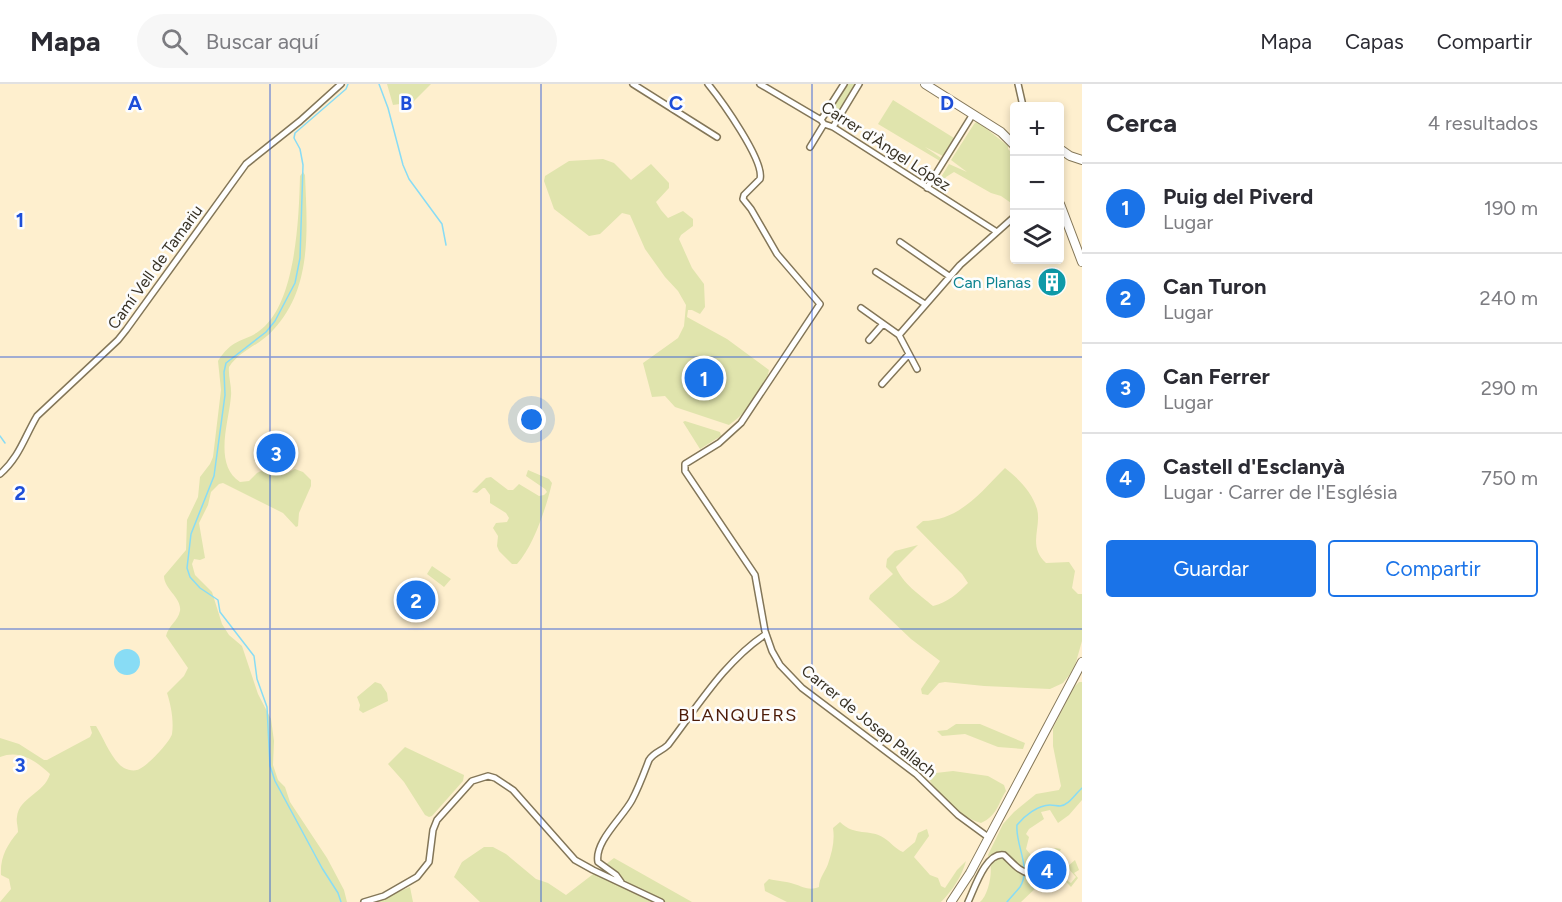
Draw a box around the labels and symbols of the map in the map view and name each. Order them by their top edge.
text: A [128,91,143,115]
text: B [400,91,412,115]
text: C [669,91,683,115]
text: D [940,91,954,115]
street label: Carrer d'Àngel López [818,97,954,195]
street label: Camí Vell de Tamariu [104,201,206,333]
text: 1 [16,208,24,232]
building icon: Can Planas [1036,266,1068,298]
place label: Can Planas [953,273,1031,292]
pin: 1 [684,356,724,400]
your location [517,405,546,434]
pin: 3 [256,430,296,476]
text: 2 [14,481,26,505]
pin: 2 [396,578,436,622]
street label: Carrer de Josep Pallach [798,661,940,781]
district label: BLANQUERS [678,704,798,726]
text: 3 [14,753,26,777]
pin: 4 [1028,848,1066,892]

